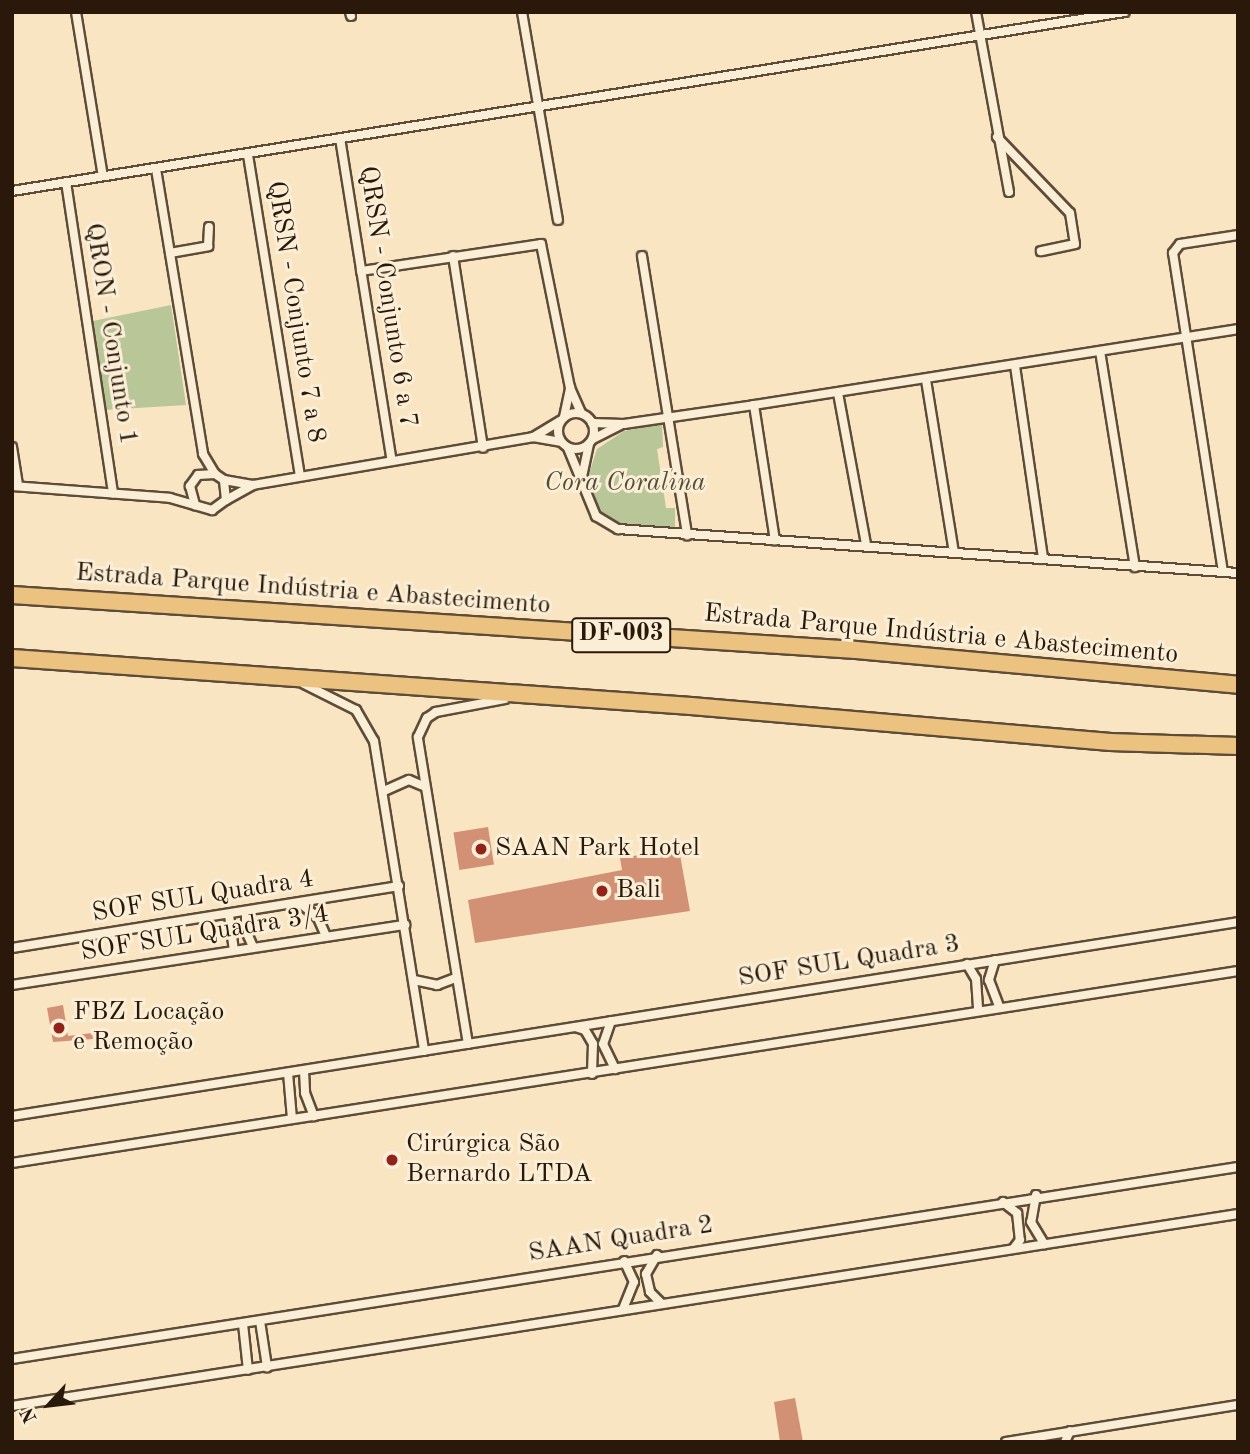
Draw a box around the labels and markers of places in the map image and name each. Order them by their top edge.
place label: SAAN Park Hotel [495,833,700,865]
marker: SAAN Park Hotel [473,841,489,857]
place label: Bali [616,875,661,907]
marker: Bali [594,883,610,899]
place label: FBZ Locação e Remoção [73,997,224,1058]
marker: FBZ Locação e Remoção [51,1020,67,1036]
place label: Cirúrgica São Bernardo LTDA [406,1129,592,1190]
marker: Cirúrgica São Bernardo LTDA [384,1152,400,1168]

